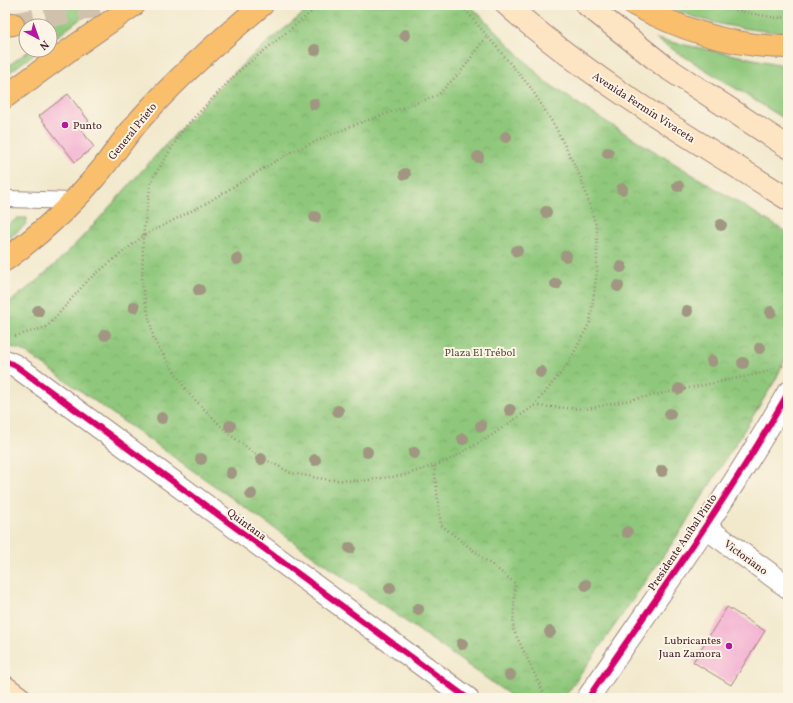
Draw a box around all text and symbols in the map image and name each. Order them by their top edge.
north arrow [18,18,58,58]
text: N [36,36,52,53]
street label: Avenida Fermín Vivaceta [589,69,698,147]
street label: General Prieto [105,100,161,164]
place label: Punto [73,119,102,134]
marker: Punto [60,120,70,130]
park label: Plaza El Trébol [445,346,515,361]
street label: Presidente Aníbal Pinto [645,491,721,594]
street label: Quintana [223,506,269,545]
street label: Victoriano [720,537,770,579]
place label: Lubricantes Juan Zamora [659,634,722,662]
marker: Lubricantes Juan Zamora [724,641,734,651]

